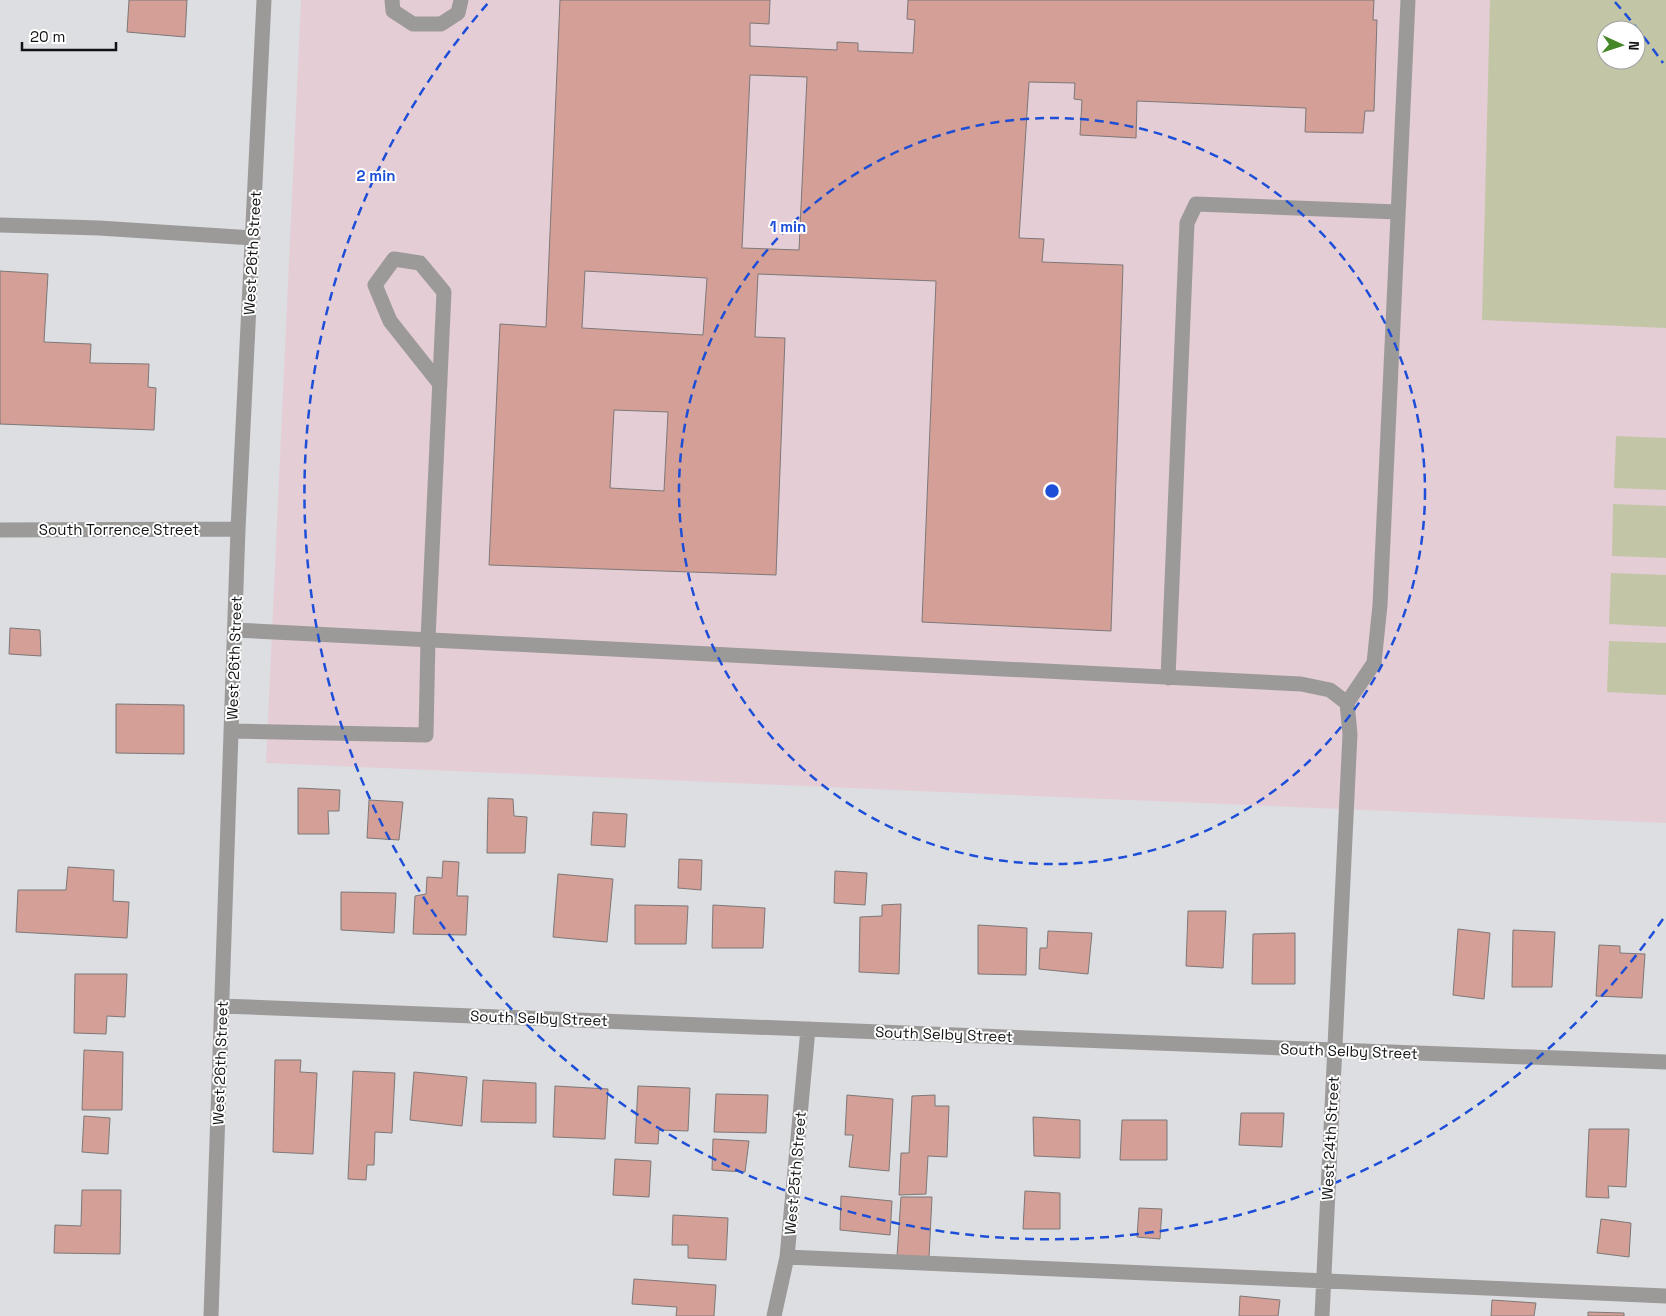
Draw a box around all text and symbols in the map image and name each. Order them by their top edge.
scale bar [22,20,116,52]
north arrow [1596,20,1646,70]
text: 20 m [30,27,65,46]
text: N [1625,41,1643,51]
text: 2 min [357,166,395,185]
street label: West 26th Street [239,190,265,316]
text: 1 min [770,217,806,236]
centre of rings [1043,482,1061,500]
street label: South Torrence Street [39,520,199,539]
street label: West 26th Street [222,595,246,720]
street label: West 26th Street [208,1000,232,1125]
street label: South Selby Street [470,1006,608,1030]
street label: South Selby Street [875,1022,1013,1046]
street label: South Selby Street [1280,1039,1418,1063]
street label: West 24th Street [1317,1075,1343,1200]
street label: West 25th Street [780,1110,810,1236]

